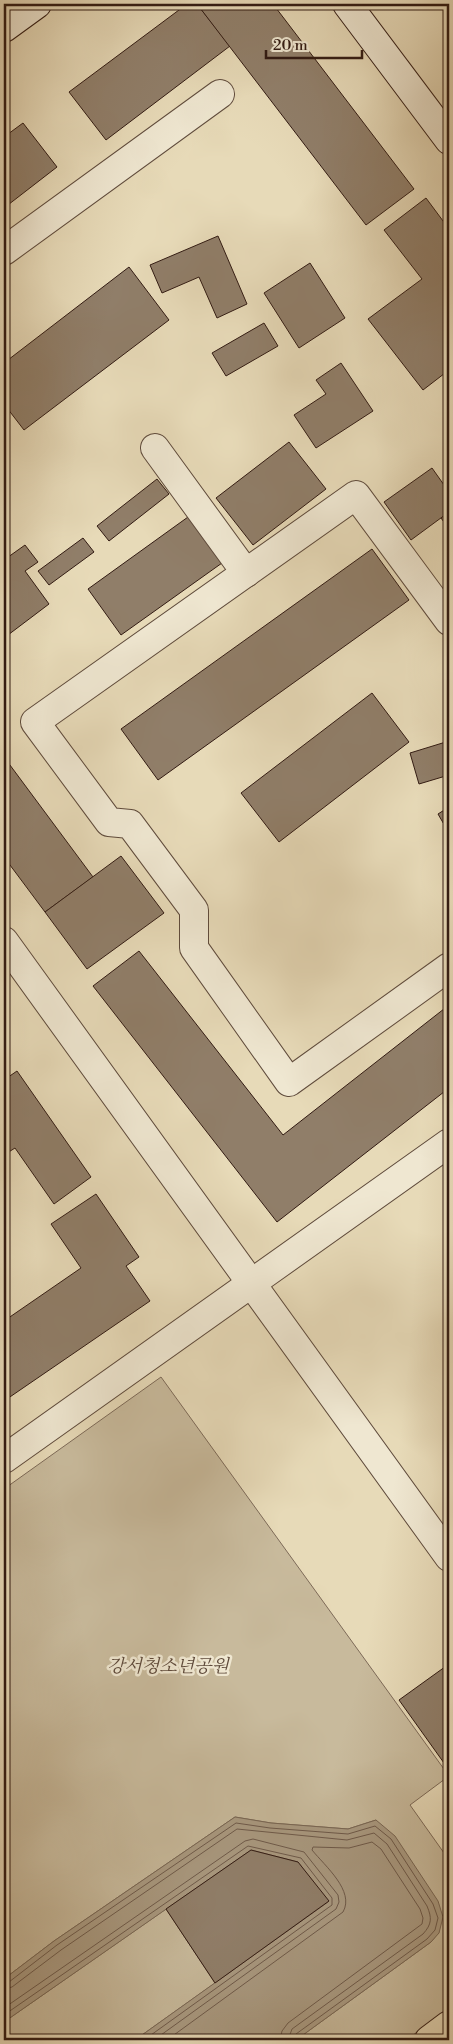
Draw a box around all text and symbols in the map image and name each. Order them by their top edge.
scale bar [266,28,362,60]
text: 20 m [273,36,308,55]
park label: 강서청소년공원 [107,1655,230,1678]

